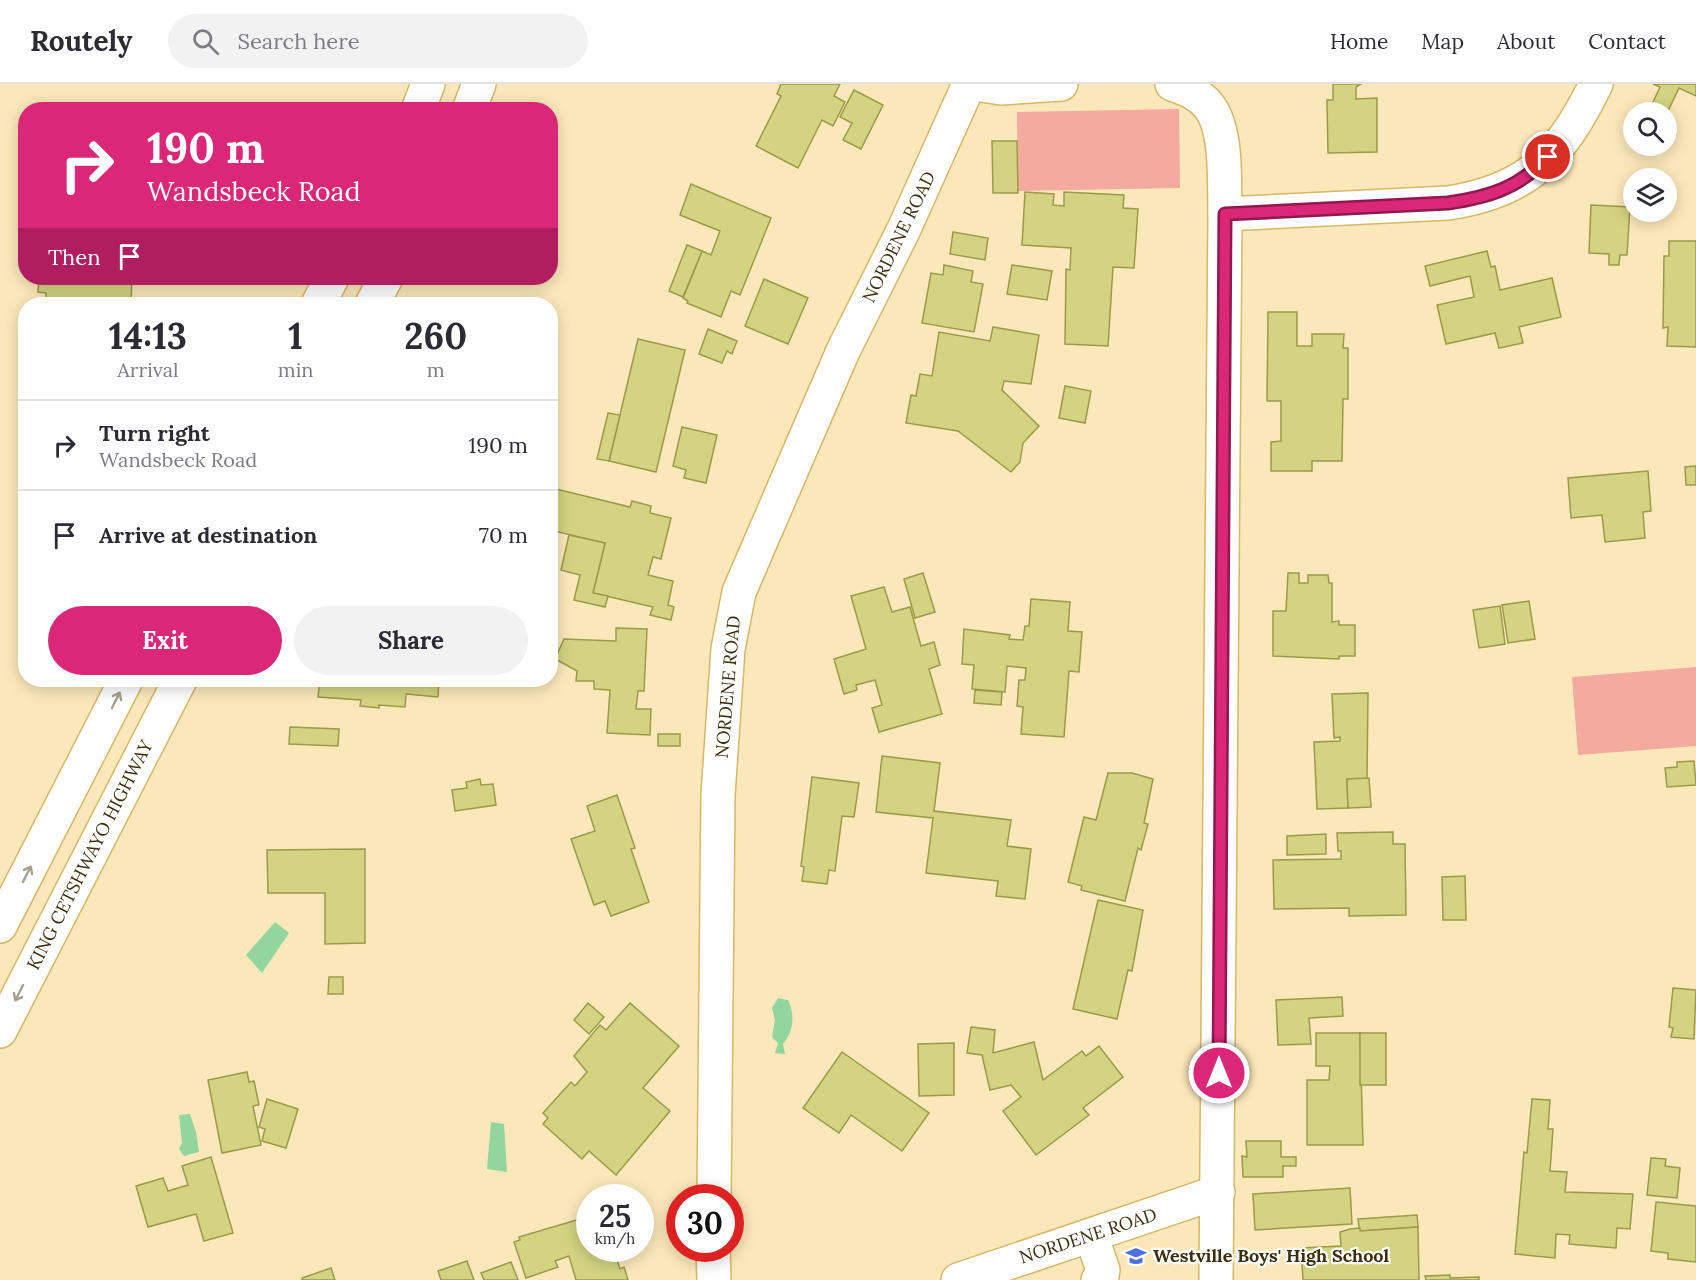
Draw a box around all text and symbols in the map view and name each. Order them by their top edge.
search box [168,14,588,68]
text: Routely [30,23,132,59]
icon: search [189,25,222,58]
text: Search here [237,27,360,55]
text: Home [1330,28,1388,55]
text: Map [1421,28,1464,55]
text: About [1497,28,1555,55]
text: Contact [1588,28,1666,55]
map controls [1623,102,1677,222]
button: search [1623,102,1677,156]
text: 190 m [147,121,265,175]
icon: right [48,126,126,204]
pin [1522,131,1573,182]
icon: arrive [1531,140,1564,173]
street label: NORDENE ROAD [857,167,940,306]
button: layers [1623,168,1677,222]
text: Wandsbeck Road [147,174,361,208]
icon: arrive [113,240,146,273]
text: Then [48,243,101,271]
text: 14:13 [109,313,187,359]
text: 1 [288,313,303,359]
text: 260 [404,313,467,359]
text: Arrival [117,357,178,382]
text: min [278,357,313,382]
text: m [427,357,445,382]
text: Turn right [99,419,210,447]
icon: right [48,429,81,462]
text: 190 m [468,431,528,459]
text: Wandsbeck Road [99,447,257,472]
icon: arrive [48,519,81,552]
text: Arrive at destination [99,521,317,549]
text: 70 m [479,521,528,549]
button: Exit [48,606,282,675]
button: Share [294,606,528,675]
street label: NORDENE ROAD [710,615,745,759]
one-way arrow [110,692,122,710]
street label: KING CETSHWAYO HIGHWAY [22,736,158,973]
one-way arrow [21,865,33,883]
one-way arrow [13,984,25,1002]
position arrow [1187,1041,1251,1105]
speed limit sign: 30 [666,1184,744,1262]
text: 25 [599,1197,631,1235]
street label: NORDENE ROAD [1016,1202,1159,1269]
text: km/h [595,1229,635,1248]
school or university icon: Westville Boys' High School [1124,1244,1148,1268]
place label: Westville Boys' High School [1153,1244,1389,1267]

